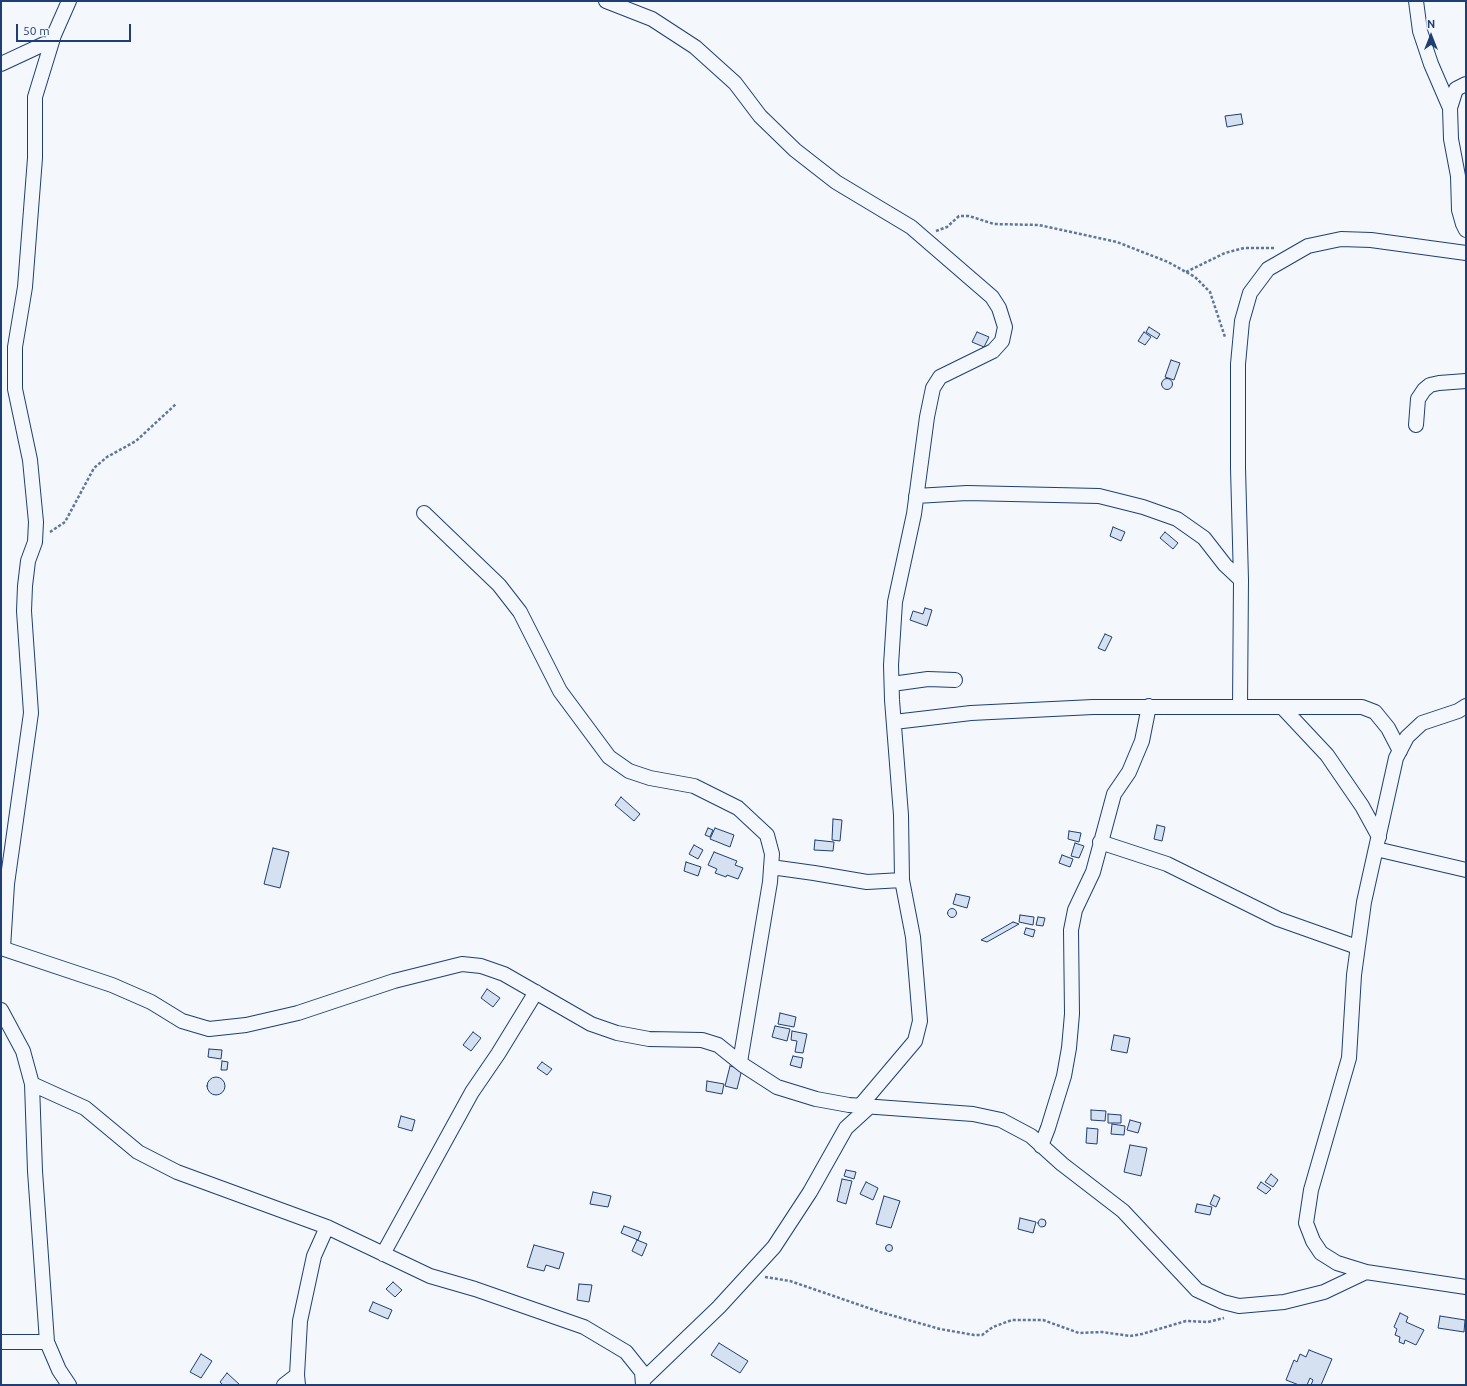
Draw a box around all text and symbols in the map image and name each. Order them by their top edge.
scale bar [18,16,133,42]
north arrow [1411,16,1451,56]
text: N [1427,18,1435,30]
text: 50 m [23,24,50,37]

